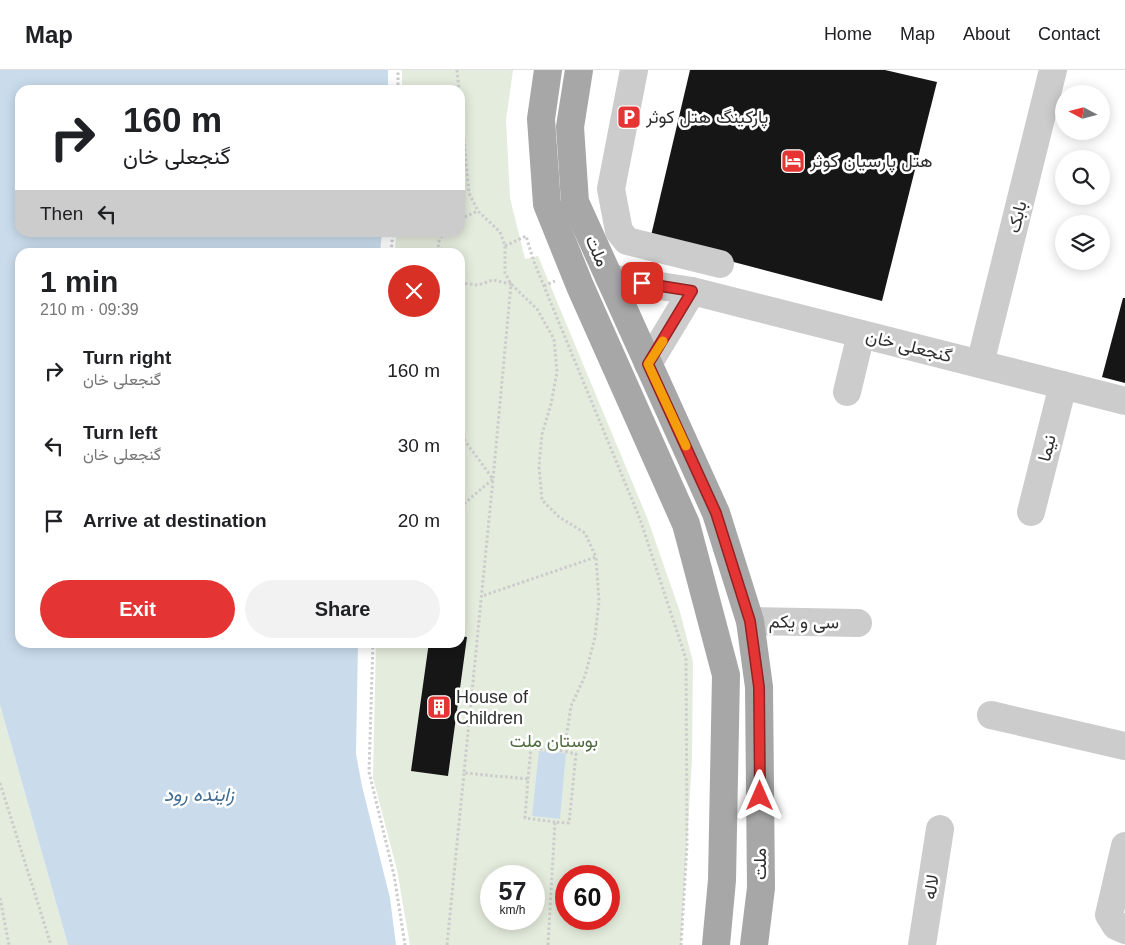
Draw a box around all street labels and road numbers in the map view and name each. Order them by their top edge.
street label: بابک [1003,199,1031,235]
street label: ملت [581,232,613,270]
street label: گنجعلی خان [864,326,954,367]
street label: نیما [1034,433,1060,463]
street label: سی و یکم [769,611,839,635]
street label: ملت [750,848,770,880]
street label: لاله [919,873,943,901]

